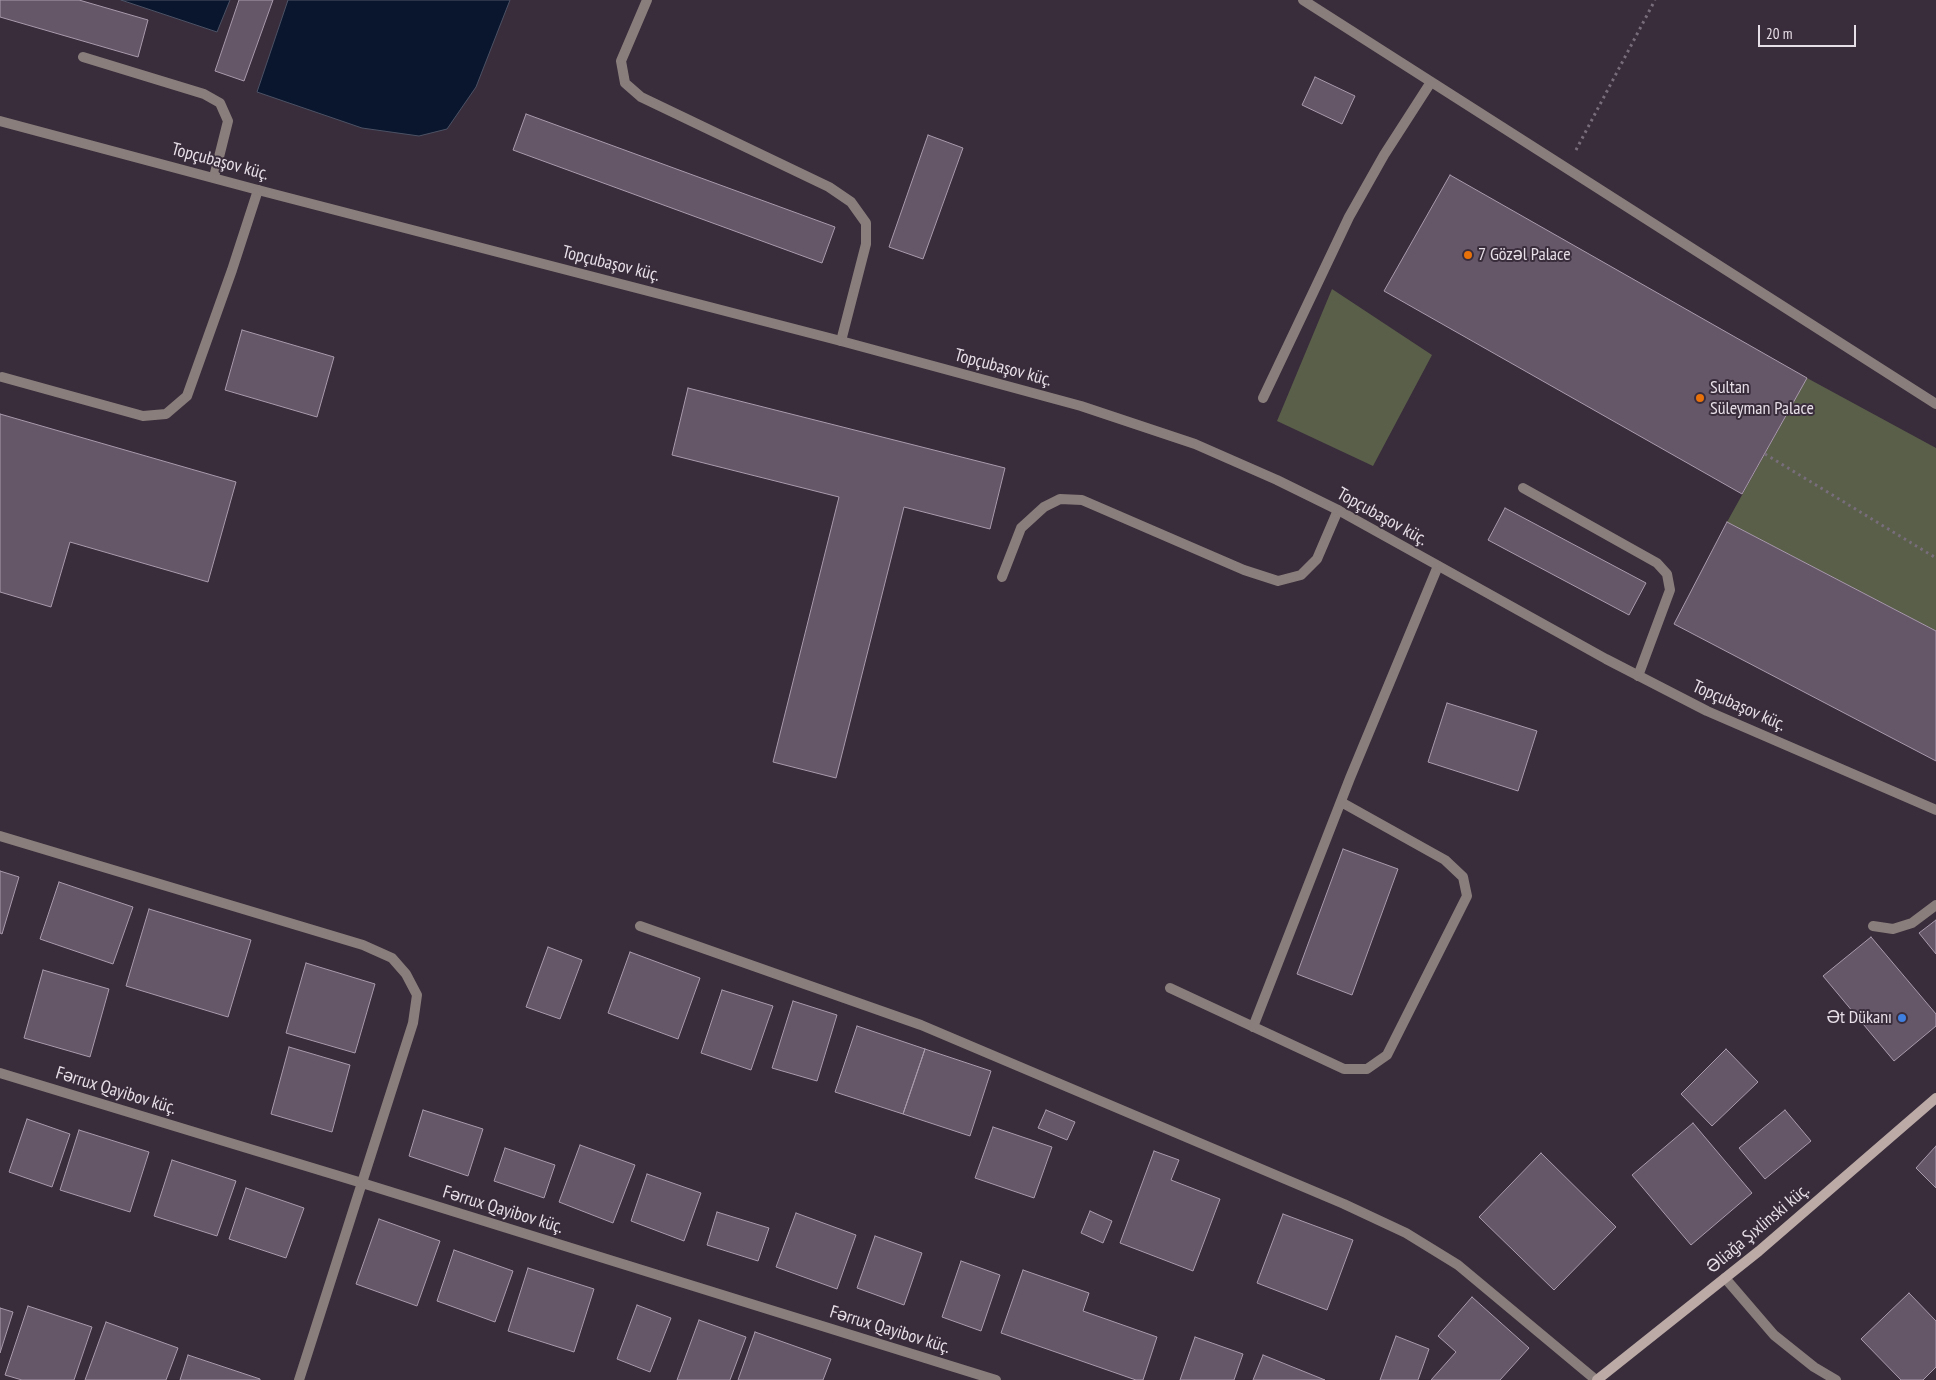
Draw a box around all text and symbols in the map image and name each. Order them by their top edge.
scale bar [1761,15,1858,47]
text: 20 m [1766,24,1792,43]
street label: Topçubaşov küç. [169,139,271,185]
street label: Topçubaşov küç. [560,241,662,287]
place label: 7 Gözəl Palace [1478,244,1571,266]
marker: 7 Gözəl Palace [1462,249,1474,261]
street label: Topçubaşov küç. [952,345,1054,391]
place label: Sultan Süleyman Palace [1710,377,1814,419]
marker: Sultan Süleyman Palace [1694,392,1706,404]
street label: Topçubaşov küç. [1333,483,1431,551]
street label: Topçubaşov küç. [1689,676,1789,736]
place label: Ət Dükanı [1826,1007,1892,1029]
marker: Ət Dükanı [1896,1012,1908,1024]
street label: Fərrux Qayibov küç. [53,1062,179,1120]
street label: Əliağa Şıxlinski küç. [1702,1180,1814,1278]
street label: Fərrux Qayibov küç. [440,1181,566,1239]
street label: Fərrux Qayibov küç. [827,1301,953,1359]

